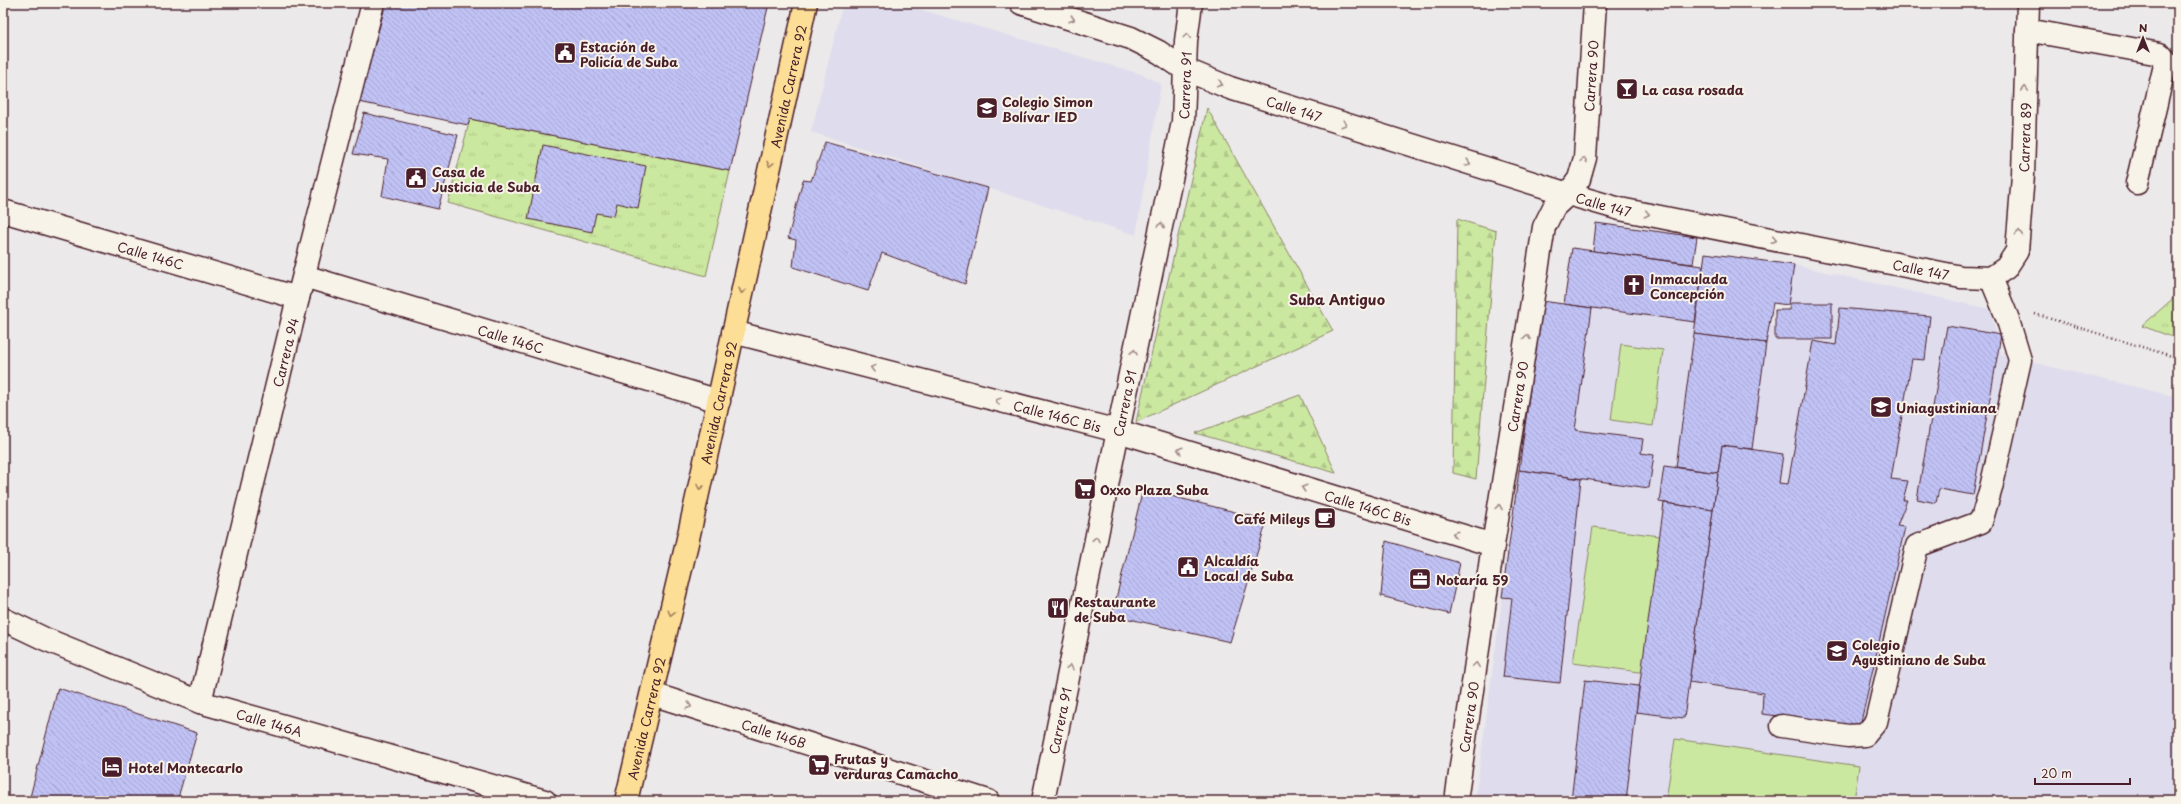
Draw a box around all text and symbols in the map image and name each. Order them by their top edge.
one-way arrow [1068,14,1075,23]
north arrow [2123,18,2163,58]
text: N [2139,19,2148,36]
street label: Avenida Carrera 92 [765,23,810,149]
one-way arrow [1182,33,1191,39]
place label: Estación de Policía de Suba [580,37,678,71]
street label: Carrera 90 [1579,39,1602,112]
public building icon: Estación de Policía de Suba [552,40,578,66]
street label: Carrera 91 [1174,51,1195,120]
bar icon: La casa rosada [1614,76,1640,102]
one-way arrow [1217,80,1224,88]
place label: La casa rosada [1642,80,1744,99]
one-way arrow [2021,86,2029,92]
street label: Calle 147 [1264,91,1324,126]
place label: Colegio Simon Bolívar IED [1002,92,1093,126]
school or university icon: Colegio Simon Bolívar IED [974,95,1000,121]
street label: Carrera 89 [2014,102,2035,172]
one-way arrow [1340,119,1347,128]
one-way arrow [1579,156,1587,163]
one-way arrow [1464,158,1471,167]
one-way arrow [766,161,774,167]
place label: Casa de Justicia de Suba [432,162,540,196]
public building icon: Casa de Justicia de Suba [403,165,429,191]
street label: Calle 147 [1573,187,1633,221]
one-way arrow [1643,210,1650,218]
one-way arrow [1156,222,1165,228]
one-way arrow [2015,230,2024,236]
one-way arrow [1771,235,1777,243]
street label: Calle 146C [115,236,186,273]
street label: Calle 147 [1891,254,1951,284]
place label: Inmaculada Concepción [1650,269,1728,303]
church icon: Inmaculada Concepción [1621,272,1647,298]
one-way arrow [738,288,746,294]
district label: Suba Antiguo [1289,289,1385,310]
street label: Carrera 94 [267,316,302,389]
street label: Calle 146C [475,319,546,357]
one-way arrow [1522,333,1531,340]
street label: Avenida Carrera 92 [695,339,741,466]
one-way arrow [1130,349,1138,355]
street label: Carrera 90 [1502,360,1532,433]
one-way arrow [869,364,876,373]
street label: Carrera 91 [1108,368,1140,438]
school or university icon: Uniagustiniana [1868,394,1894,420]
street label: Calle 146C Bis [1011,395,1103,436]
one-way arrow [995,397,1002,405]
place label: Uniagustiniana [1896,398,1997,417]
one-way arrow [1177,446,1184,455]
supermarket icon: Oxxo Plaza Suba [1072,476,1098,502]
place label: Oxxo Plaza Suba [1100,480,1209,499]
one-way arrow [696,483,704,490]
one-way arrow [1301,484,1308,493]
street label: Calle 146C Bis [1322,485,1414,529]
one-way arrow [1494,504,1503,510]
cafe icon: Café Mileys [1312,505,1338,531]
place label: Café Mileys [1234,509,1310,528]
one-way arrow [1452,530,1459,539]
one-way arrow [1091,536,1100,542]
place label: Alcaldía Local de Suba [1204,551,1294,585]
public building icon: Alcaldía Local de Suba [1175,554,1201,580]
office icon: Notaría 59 [1407,566,1433,592]
place label: Notaría 59 [1436,570,1508,589]
place label: Restaurante de Suba [1074,592,1156,626]
restaurant icon: Restaurante de Suba [1045,595,1071,621]
one-way arrow [667,610,675,616]
place label: Colegio Agustiniano de Suba [1851,635,1986,669]
school or university icon: Colegio Agustiniano de Suba [1824,638,1850,664]
street label: Avenida Carrera 92 [622,655,669,782]
one-way arrow [1471,662,1480,668]
one-way arrow [1066,664,1074,670]
street label: Carrera 90 [1454,680,1483,754]
street label: Carrera 91 [1043,685,1075,756]
one-way arrow [685,701,692,710]
street label: Calle 146A [234,703,305,740]
street label: Calle 146B [739,714,809,752]
place label: Frutas y verduras Camacho [834,749,959,783]
supermarket icon: Frutas y verduras Camacho [806,752,832,778]
hotel icon: Hotel Montecarlo [99,754,125,780]
place label: Hotel Montecarlo [128,758,243,777]
scale bar [2035,760,2130,786]
text: 20 m [2041,764,2072,782]

